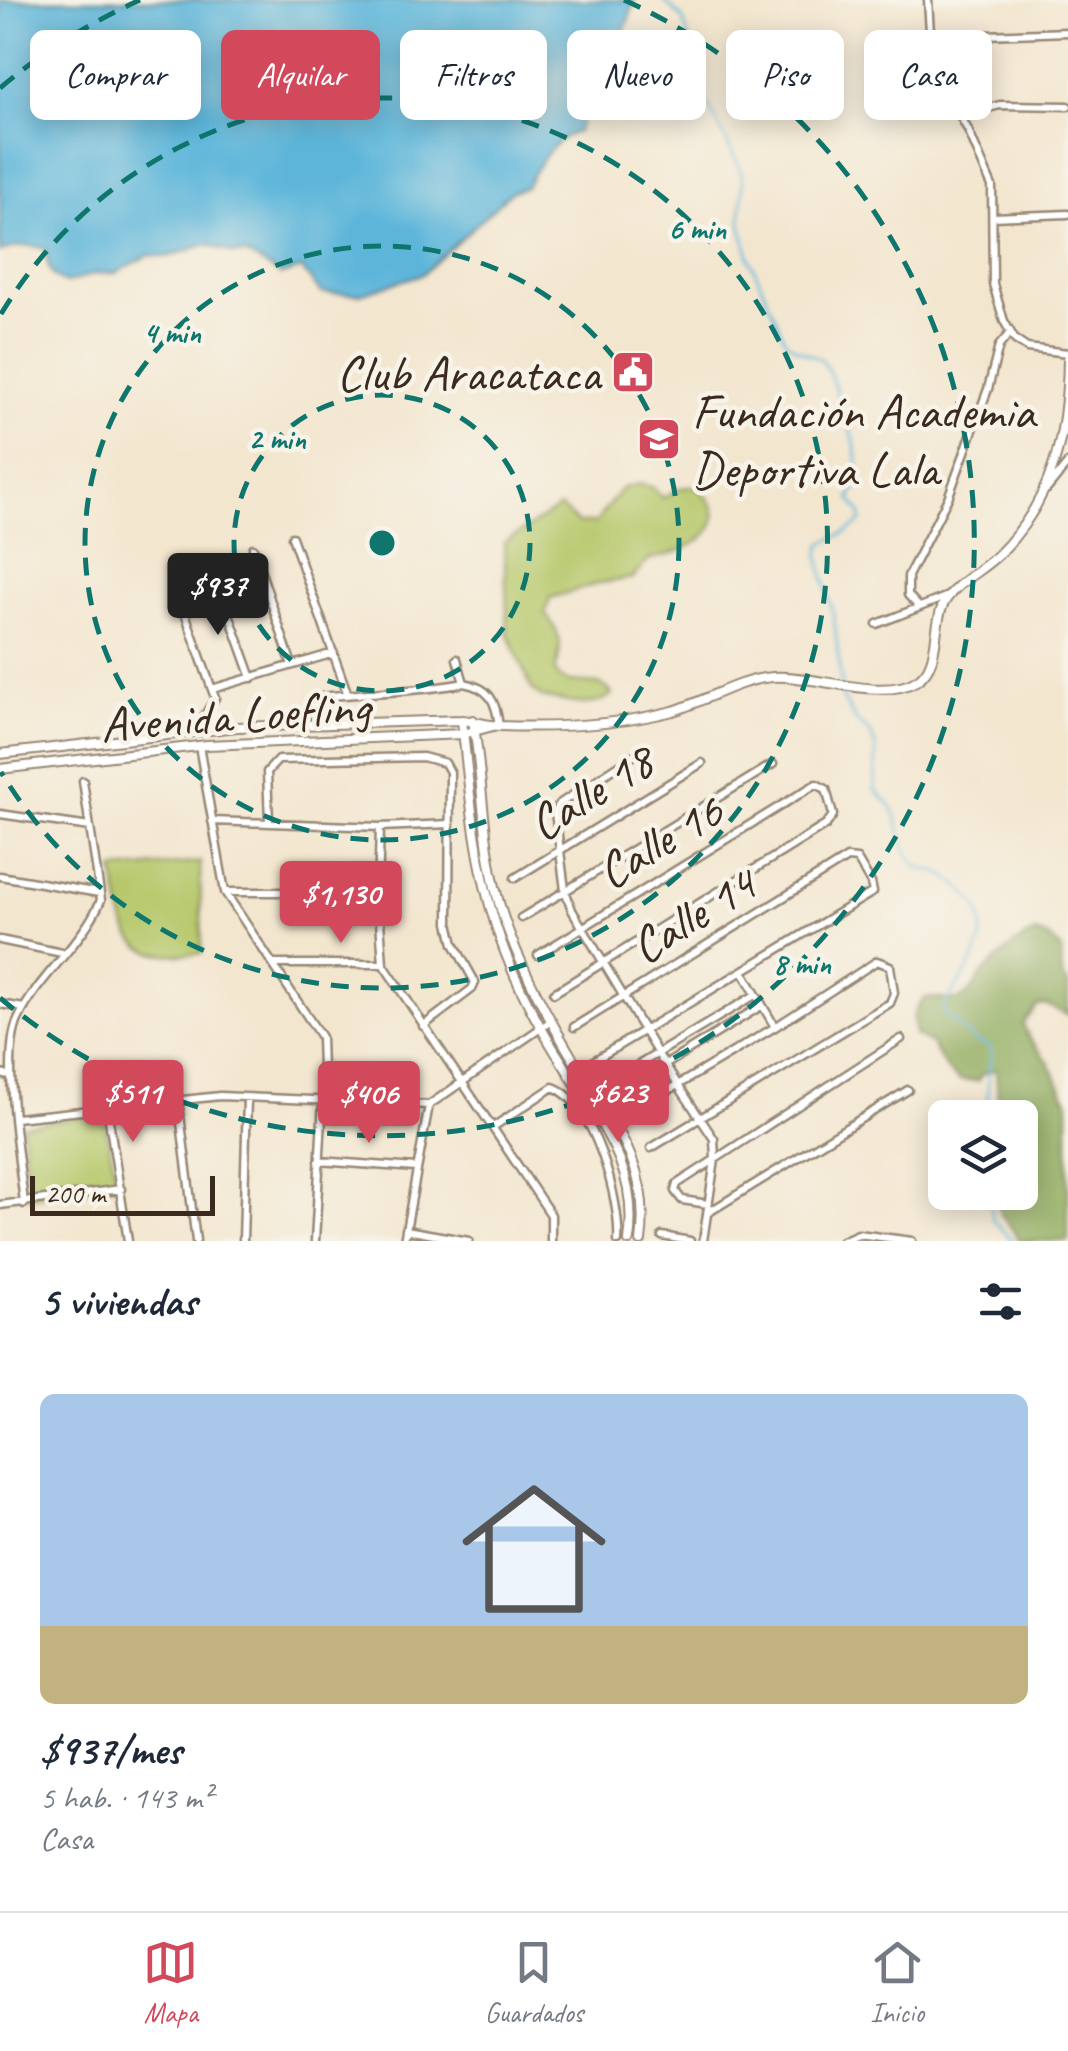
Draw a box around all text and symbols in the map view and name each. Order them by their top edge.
chip: Comprar [30,30,201,120]
chip: Alquilar [221,30,380,120]
chip: Filtros [400,30,547,120]
chip: Nuevo [567,30,706,120]
chip: Piso [726,30,844,120]
chip: Casa [864,30,992,120]
text: 6 min [668,210,727,248]
text: 4 min [143,314,202,352]
place label: Club Aracataca [337,342,603,405]
public building icon: Club Aracataca [610,349,656,395]
place label: Fundación Academia Deportiva Lala [692,380,1038,501]
school or university icon: Fundación Academia Deportiva Lala [636,416,682,462]
text: 2 min [248,420,307,458]
centre of rings [364,525,400,561]
pin: $937 [159,553,277,638]
text: $937 [189,565,247,606]
street label: Avenida Loefling [98,674,376,756]
street label: Calle 18 [517,727,669,855]
street label: Calle 16 [585,779,735,903]
street label: Calle 14 [619,850,771,978]
pin: $1,130 [260,861,422,946]
text: $1,130 [302,873,380,914]
text: 8 min [773,945,832,983]
pin: $511 [74,1060,192,1145]
pin: $623 [559,1060,677,1145]
pin: $406 [310,1061,428,1146]
text: $511 [104,1072,162,1113]
text: $623 [589,1072,647,1113]
text: $406 [340,1073,398,1114]
map controls [928,1100,1038,1210]
button: layers [928,1100,1038,1210]
scale bar [30,1171,215,1216]
text: 200 m [45,1176,105,1211]
icon: filters [973,1274,1028,1329]
text: 5 viviendas [40,1275,197,1328]
icon: home [444,1459,624,1639]
text: $937/mes [40,1724,181,1777]
text: 5 hab. · 143 m² [40,1777,212,1818]
text: Casa [40,1818,93,1859]
tab: Mapa [143,1935,198,2030]
tab: Guardados [485,1935,583,2030]
tab: Inicio [870,1935,925,2030]

